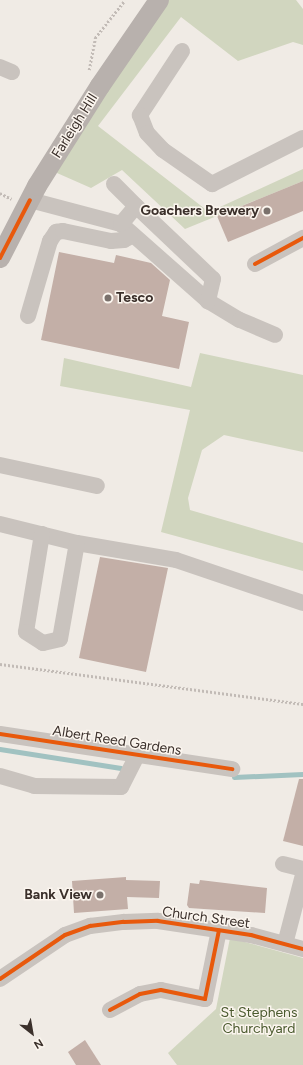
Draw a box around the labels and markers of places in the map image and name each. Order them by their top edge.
place label: Goachers Brewery [141,203,259,219]
marker: Goachers Brewery [262,206,272,216]
place label: Tesco [116,290,153,306]
marker: Tesco [103,293,113,303]
place label: Bank View [24,887,92,903]
marker: Bank View [95,890,105,900]

